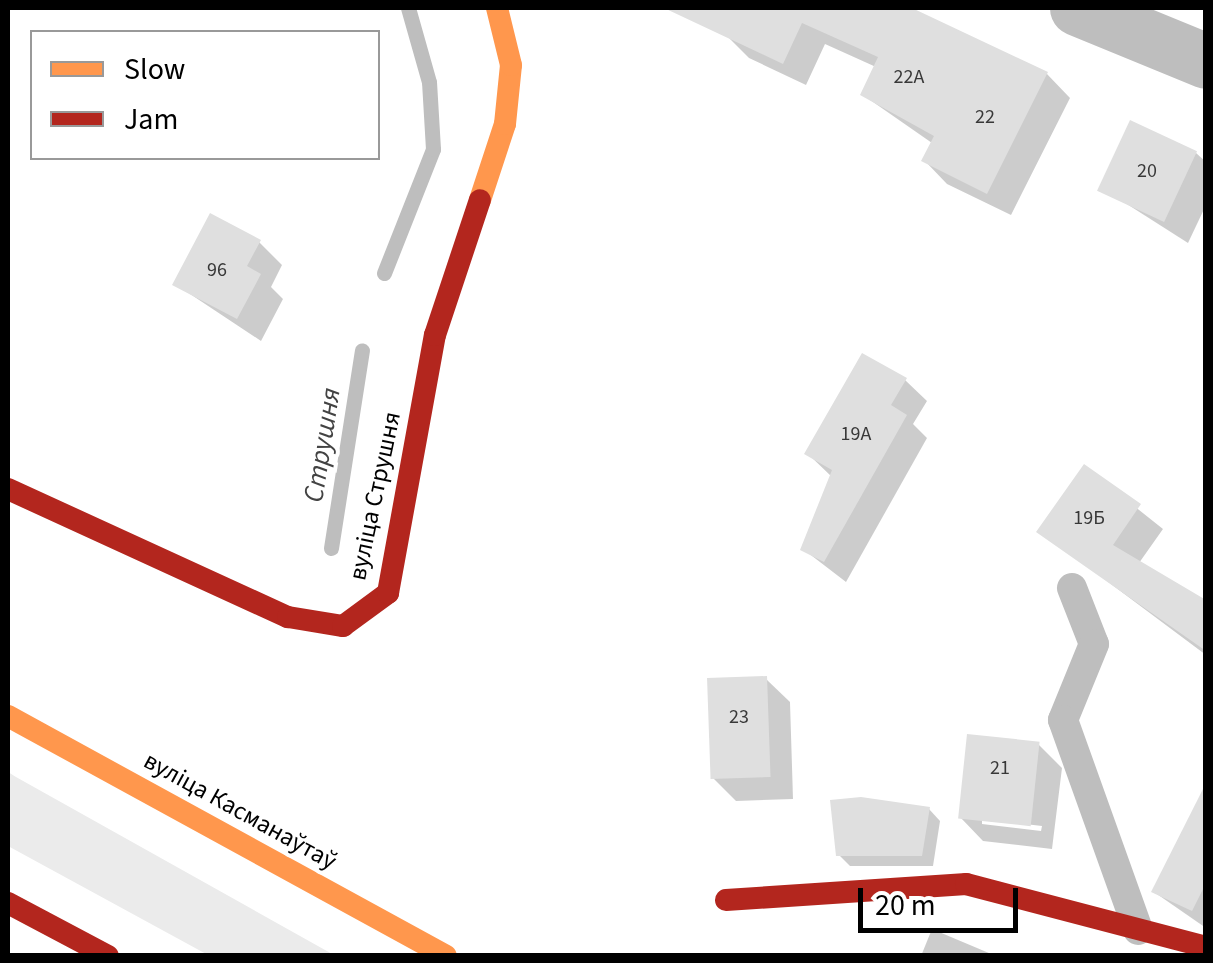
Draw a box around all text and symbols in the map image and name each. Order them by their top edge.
legend [30,30,380,160]
text: Slow [124,48,185,91]
house number: 22А [894,65,924,89]
text: Jam [124,98,178,141]
house number: 22 [975,105,995,129]
house number: 20 [1137,159,1157,183]
house number: 96 [207,258,227,282]
water label: Струшня [296,385,348,505]
street label: вуліца Струшня [343,409,407,583]
house number: 19А [841,422,871,446]
house number: 19Б [1073,506,1105,530]
house number: 23 [729,705,749,729]
street label: вуліца Касманаўтаў [138,746,342,876]
house number: 21 [990,756,1010,780]
scale bar [863,868,1023,930]
text: 20 m [875,884,936,927]

